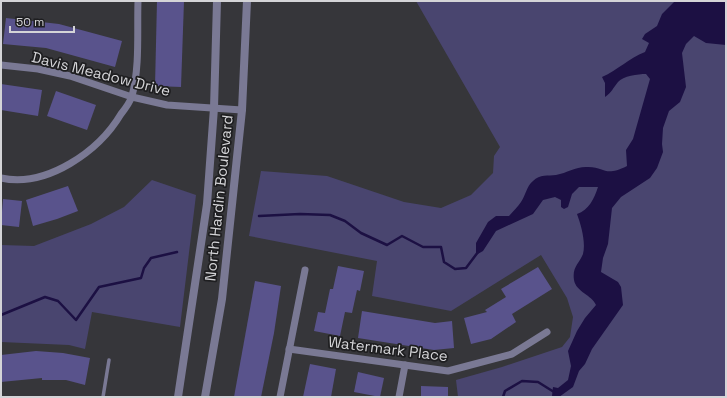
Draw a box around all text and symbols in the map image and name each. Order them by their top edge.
scale bar [10,8,74,34]
text: 50 m [16,14,44,30]
street label: Davis Meadow Drive [30,47,173,100]
street label: North Hardin Boulevard [200,114,237,282]
street label: Watermark Place [327,332,449,365]

